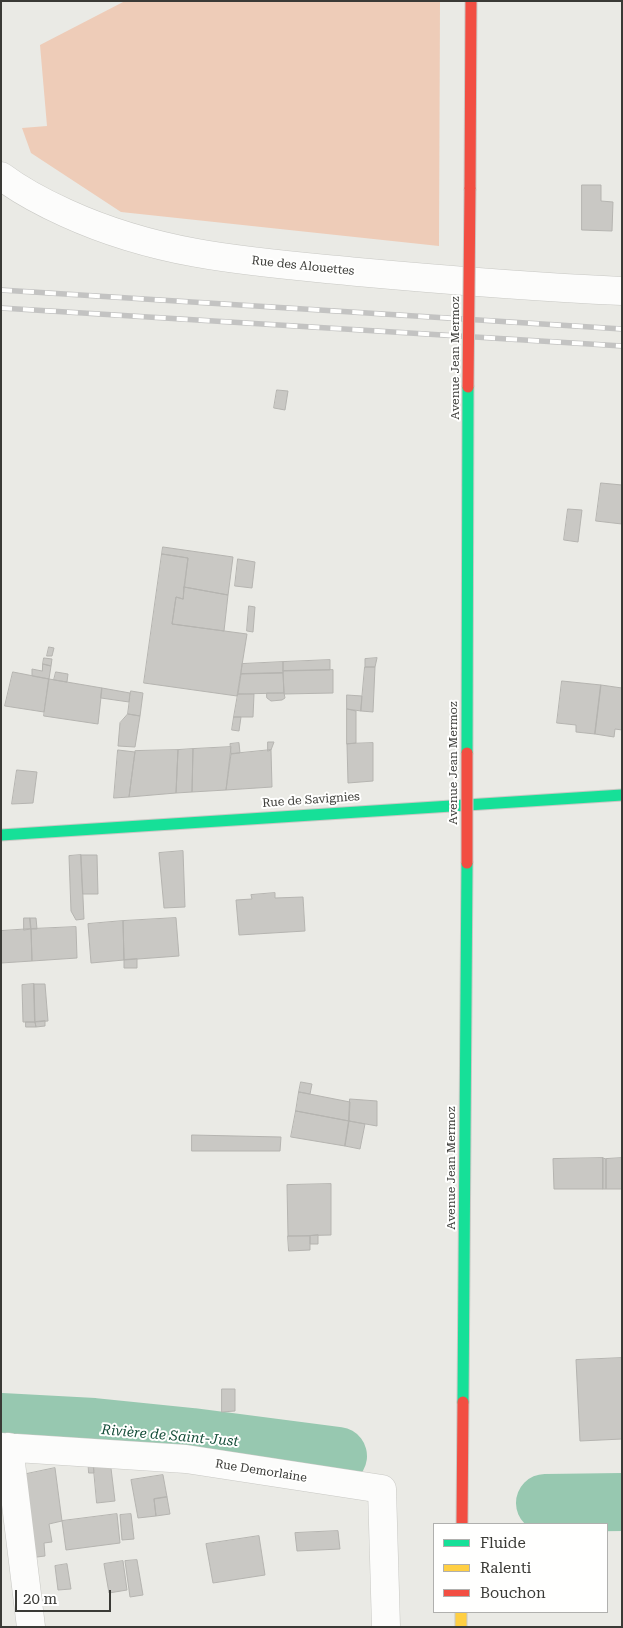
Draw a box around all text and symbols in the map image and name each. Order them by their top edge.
street label: Rue des Alouettes [251,253,355,279]
street label: Avenue Jean Mermoz [448,296,462,420]
street label: Avenue Jean Mermoz [446,701,460,825]
street label: Rue de Savignies [262,789,360,811]
street label: Avenue Jean Mermoz [444,1106,458,1230]
water label: Rivière de Saint-Just [101,1422,239,1450]
street label: Rue Demorlaine [214,1457,308,1485]
legend [433,1523,608,1613]
text: Fluide [480,1534,526,1552]
text: Ralenti [480,1559,531,1577]
scale bar [18,1580,114,1612]
text: Bouchon [480,1584,546,1602]
text: 20 m [23,1590,57,1608]

